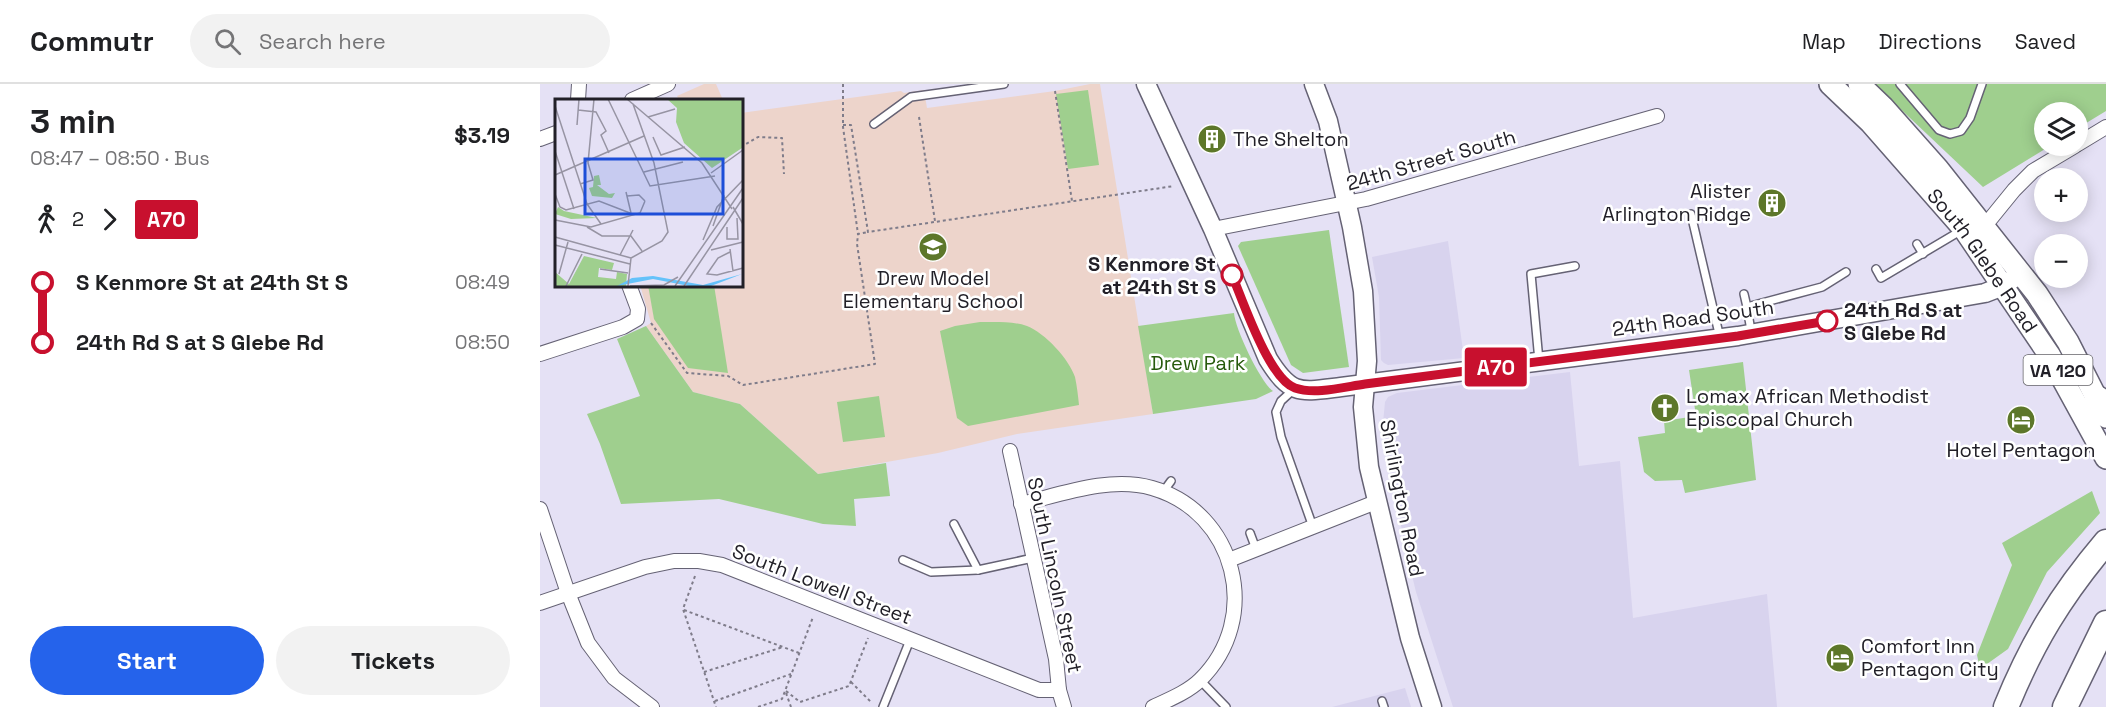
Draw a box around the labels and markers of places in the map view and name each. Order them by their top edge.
building icon: The Shelton [1196,123,1228,155]
place label: The Shelton [1233,126,1349,152]
place label: Alister Arlington Ridge [1602,178,1751,227]
building icon: Alister Arlington Ridge [1756,187,1788,219]
school or university icon: Drew Model Elementary School [917,231,949,263]
place label: S Kenmore St at 24th St S [1088,251,1216,300]
marker: S Kenmore St at 24th St S [1221,264,1243,286]
place label: Drew Model Elementary School [843,265,1023,314]
place label: 24th Rd S at S Glebe Rd [1844,297,1962,346]
marker: 24th Rd S at S Glebe Rd [1816,310,1838,332]
place label: Lomax African Methodist Episcopal Church [1686,383,1929,432]
church icon: Lomax African Methodist Episcopal Church [1649,392,1681,424]
hotel icon: Hotel Pentagon [2005,404,2037,436]
place label: Hotel Pentagon [1946,437,2096,463]
place label: Comfort Inn Pentagon City [1861,633,1999,682]
hotel icon: Comfort Inn Pentagon City [1824,642,1856,674]

